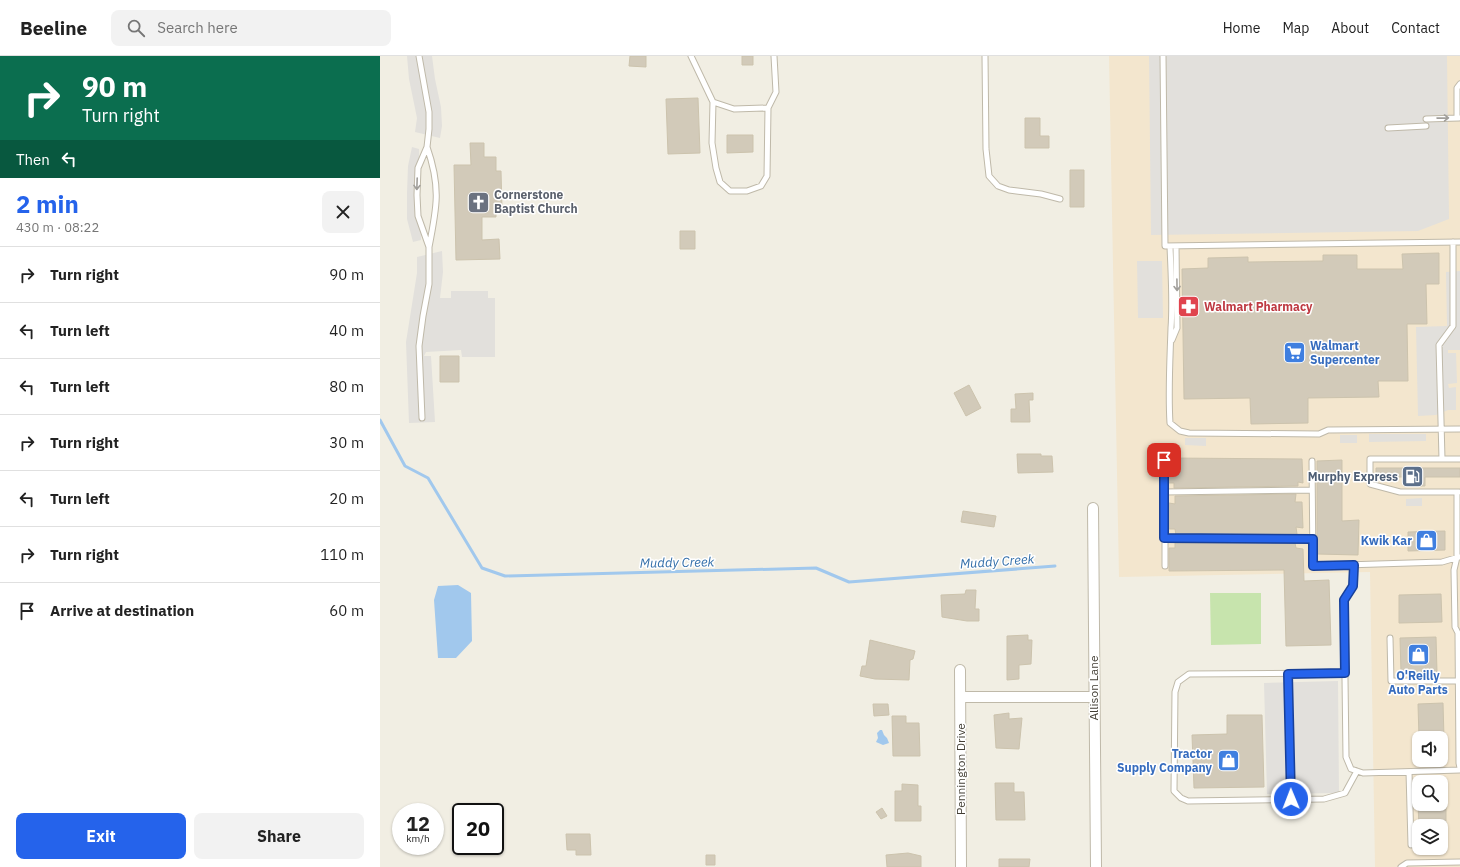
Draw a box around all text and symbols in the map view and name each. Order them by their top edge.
search box [111,10,391,46]
text: Beeline [20,16,87,40]
icon: search [125,17,147,39]
text: Search here [157,18,238,37]
text: Home [1223,19,1260,37]
text: Map [1282,19,1309,37]
text: About [1331,19,1369,37]
text: Contact [1391,19,1440,37]
text: 90 m [82,68,147,105]
icon: right [16,72,68,124]
text: Turn right [82,104,160,127]
one-way arrow [1436,114,1449,122]
icon: left [58,148,80,170]
text: Then [16,150,50,169]
one-way arrow [414,177,421,190]
place label: Cornerstone Baptist Church [494,187,578,216]
text: 2 min [16,188,79,220]
church icon: Cornerstone Baptist Church [465,189,491,215]
button: close [322,191,364,233]
text: 430 m · 08:22 [16,219,99,236]
icon: right [16,264,38,286]
text: Turn right [50,265,119,284]
text: 90 m [329,265,364,284]
one-way arrow [1173,278,1181,291]
pharmacy icon: Walmart Pharmacy [1176,294,1202,320]
place label: Walmart Pharmacy [1204,299,1313,314]
icon: left [16,320,38,342]
text: Turn left [50,321,110,340]
text: 40 m [329,321,364,340]
place label: Walmart Supercenter [1310,338,1380,367]
supermarket icon: Walmart Supercenter [1282,340,1308,366]
icon: left [16,376,38,398]
text: Turn left [50,377,110,396]
text: 80 m [329,377,364,396]
icon: right [16,432,38,454]
text: Turn right [50,433,119,452]
text: 30 m [329,433,364,452]
pin [1147,443,1181,477]
icon: arrive [1153,449,1175,471]
fuel station icon: Murphy Express [1400,464,1426,490]
place label: Murphy Express [1308,469,1398,484]
icon: left [16,488,38,510]
text: Turn left [50,489,110,508]
text: 20 m [329,489,364,508]
shop icon: Kwik Kar [1414,528,1440,554]
place label: Kwik Kar [1361,533,1412,548]
icon: right [16,544,38,566]
text: Turn right [50,545,119,564]
text: 110 m [320,545,364,564]
water label: Muddy Creek [959,550,1035,573]
water label: Muddy Creek [640,553,715,572]
icon: arrive [16,600,38,622]
text: Arrive at destination [50,601,194,620]
text: 60 m [329,601,364,620]
shop icon: O'Reilly Auto Parts [1405,642,1431,668]
street label: Allison Lane [1086,655,1101,721]
place label: O'Reilly Auto Parts [1388,668,1448,697]
street label: Pennington Drive [953,723,968,815]
map controls [1412,731,1448,855]
button: sound [1412,731,1448,767]
place label: Tractor Supply Company [1117,746,1213,775]
shop icon: Tractor Supply Company [1215,748,1241,774]
button: search [1412,775,1448,811]
position arrow [1270,778,1312,820]
speed limit sign: 20 [452,803,504,855]
text: 12 [406,810,430,837]
button: Exit [16,813,186,859]
button: Share [194,813,364,859]
button: layers [1412,819,1448,855]
text: km/h [406,832,430,845]

